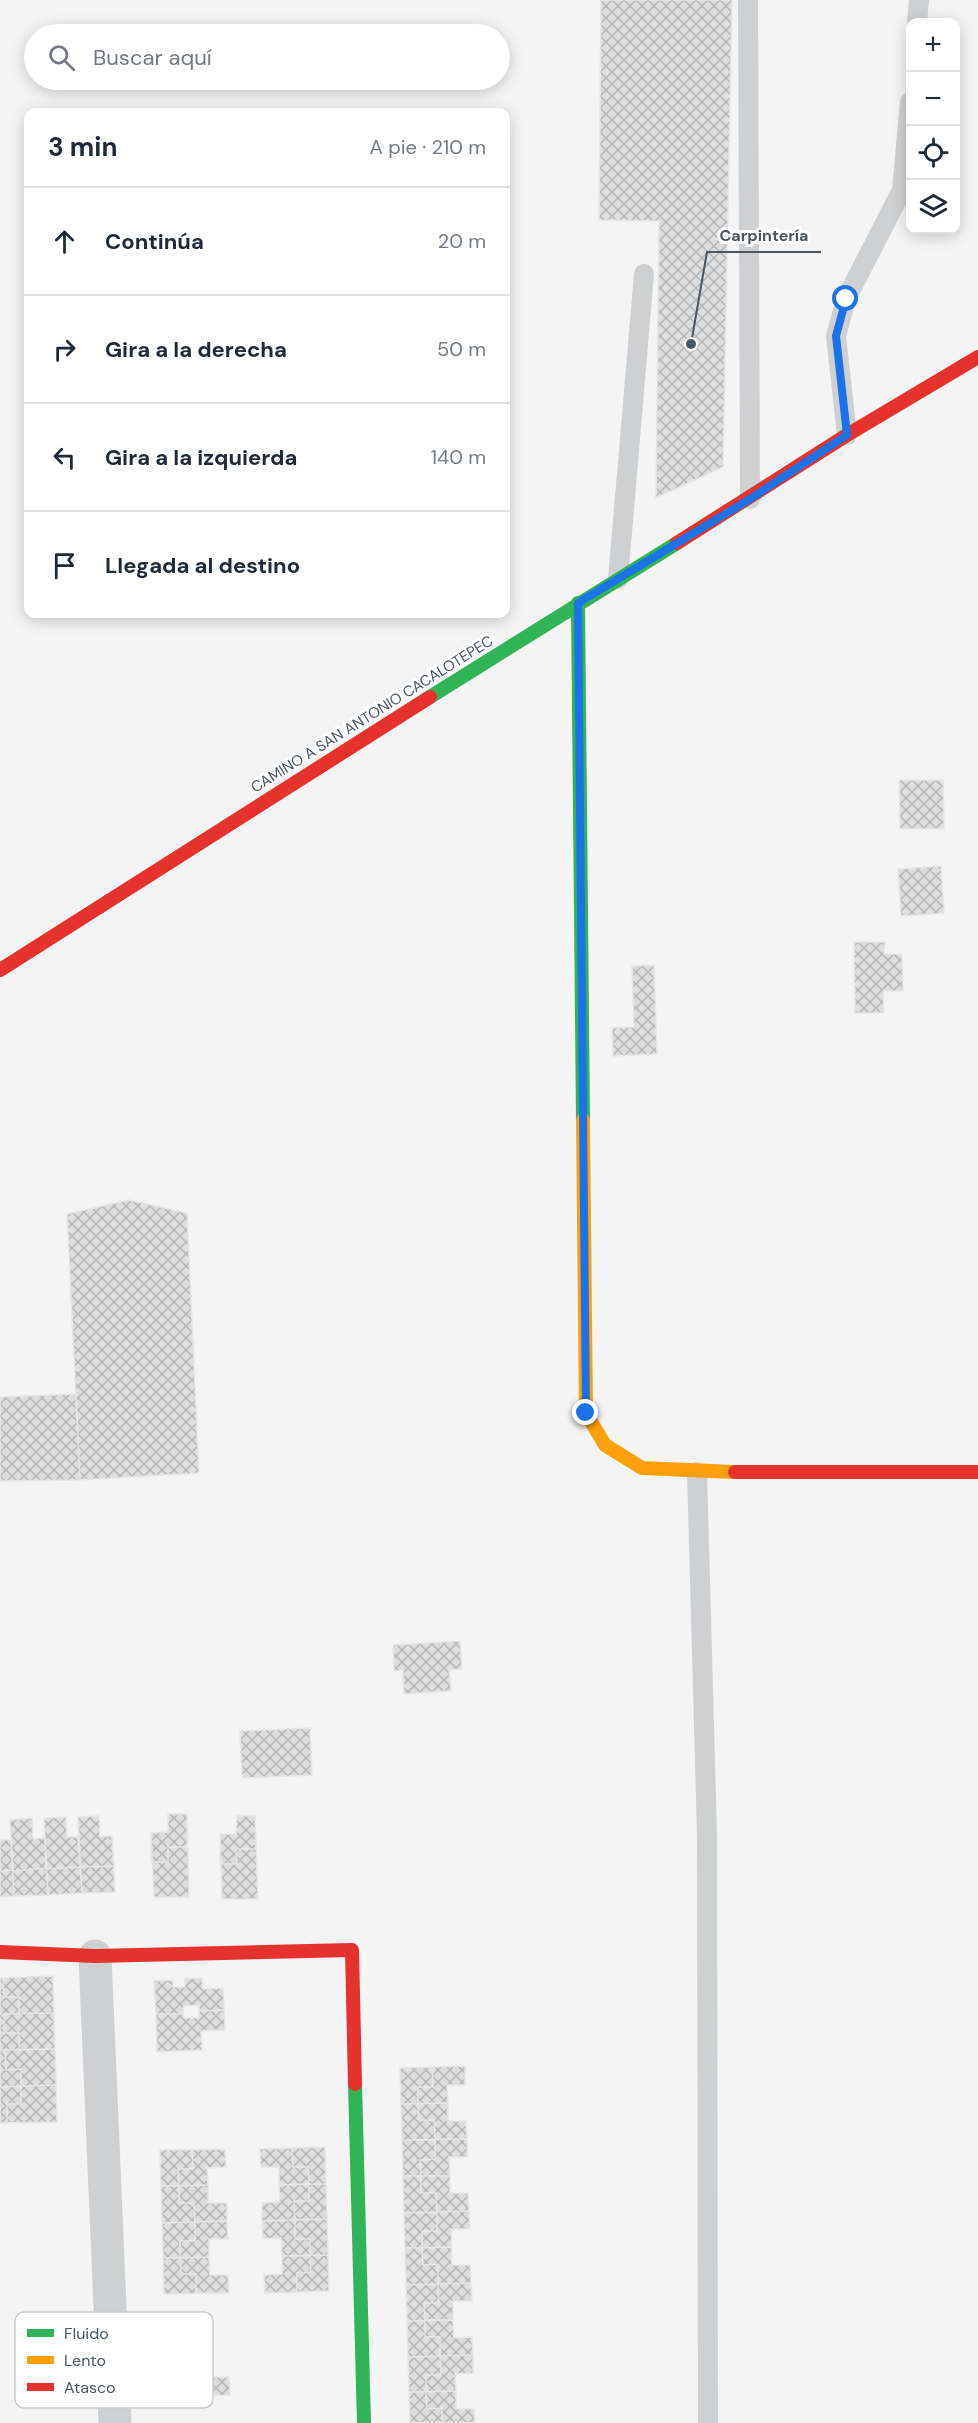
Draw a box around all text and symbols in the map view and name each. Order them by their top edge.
map controls [906,18,960,234]
button: + [906,18,960,72]
search box [24,24,510,90]
icon: search [45,41,78,74]
text: Buscar aquí [93,43,212,72]
button: − [906,72,960,126]
button: locate [906,126,960,180]
text: 3 min [48,130,117,164]
text: A pie · 210 m [370,134,486,160]
button: layers [906,180,960,234]
callout: Carpintería [707,218,821,252]
icon: ahead [48,225,81,258]
text: Carpintería [719,225,809,246]
text: Continúa [105,227,204,256]
text: 20 m [438,228,486,254]
route start [832,285,858,311]
icon: right [48,333,81,366]
text: Gira a la derecha [105,335,287,364]
text: 50 m [437,336,486,362]
icon: left [48,441,81,474]
text: Gira a la izquierda [105,443,297,472]
text: 140 m [431,444,486,470]
icon: arrive [48,549,81,582]
text: Llegada al destino [105,551,300,580]
street label: CAMINO A SAN ANTONIO CACALOTEPEC [247,631,497,797]
route end [572,1399,598,1425]
legend [15,2312,213,2408]
text: Fluido [64,2323,109,2344]
text: Lento [64,2350,106,2371]
text: Atasco [64,2377,116,2398]

